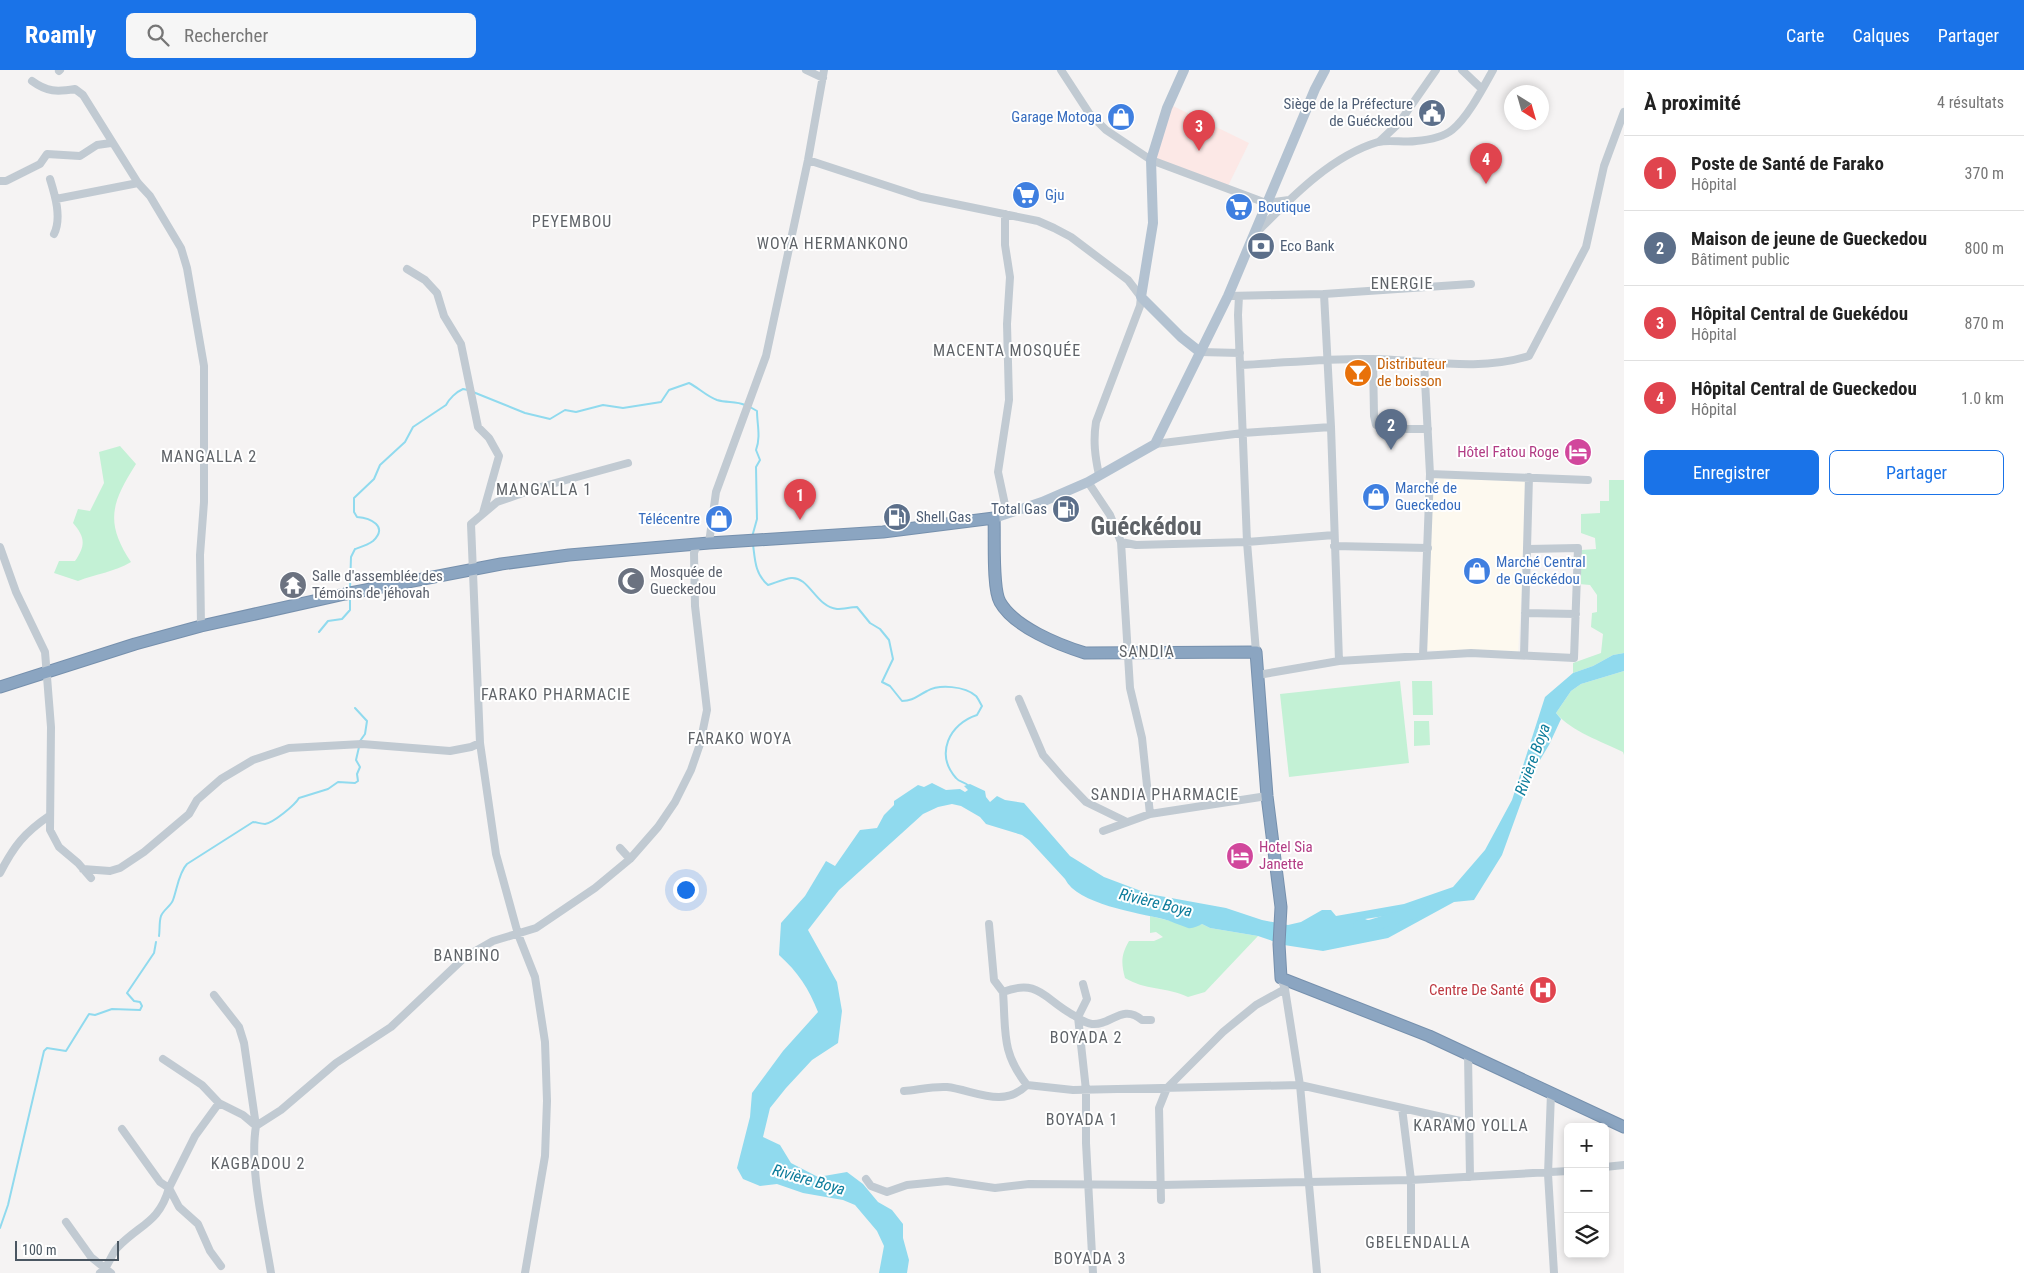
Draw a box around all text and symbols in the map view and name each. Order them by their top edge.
search box [126,13,476,58]
text: Roamly [25,21,96,49]
icon: search [144,21,172,49]
text: Rechercher [184,24,268,47]
text: Carte [1786,25,1825,46]
text: Calques [1853,25,1910,46]
text: Partager [1938,25,1999,46]
north arrow [1504,85,1549,130]
text: À proximité [1644,91,1741,115]
text: 4 résultats [1937,93,2004,112]
place label: Siège de la Préfecture de Guéckedou [1283,95,1413,130]
public building icon: Siège de la Préfecture de Guéckedou [1417,98,1447,128]
shop icon: Garage Motoga [1106,102,1136,132]
place label: Garage Motoga [1011,108,1102,126]
pin: 3 [1183,110,1215,151]
pin: 4 [1470,143,1502,184]
text: Poste de Santé de Farako [1691,152,1884,175]
text: 1 [1656,164,1664,183]
text: 370 m [1965,164,2004,183]
text: Hôpital [1691,175,1737,194]
supermarket icon: Gju [1011,180,1041,210]
place label: Gju [1045,186,1064,204]
supermarket icon: Boutique [1224,192,1254,222]
place label: Boutique [1258,198,1311,216]
district label: PEYEMBOU [532,212,612,231]
text: Maison de jeune de Gueckedou [1691,227,1927,250]
bank icon: Eco Bank [1246,231,1276,261]
district label: WOYA HERMANKONO [757,234,909,253]
place label: Eco Bank [1280,237,1335,255]
text: 2 [1656,239,1664,258]
text: 800 m [1965,239,2004,258]
text: Bâtiment public [1691,250,1790,269]
district label: ENERGIE [1371,274,1433,293]
text: Hôpital Central de Guekédou [1691,302,1908,325]
text: 3 [1656,314,1664,333]
text: 870 m [1965,314,2004,333]
text: Hôpital [1691,325,1737,344]
district label: MACENTA MOSQUÉE [933,341,1081,360]
place label: Distributeur de boisson [1377,355,1447,390]
bar icon: Distributeur de boisson [1343,358,1373,388]
text: Hôpital Central de Gueckedou [1691,377,1917,400]
text: 4 [1656,389,1664,408]
text: 1.0 km [1961,389,2004,408]
text: Hôpital [1691,400,1737,419]
pin: 2 [1375,409,1407,450]
hotel icon: Hôtel Fatou Roge [1563,437,1593,467]
place label: Hôtel Fatou Roge [1457,443,1559,461]
district label: MANGALLA 2 [161,447,257,466]
button: Enregistrer [1644,450,1819,495]
button: Partager [1829,450,2004,495]
pin: 1 [784,479,816,520]
place label: Marché de Gueckedou [1395,479,1461,514]
district label: MANGALLA 1 [496,480,592,499]
shop icon: Marché de Gueckedou [1361,482,1391,512]
fuel station icon: Total Gas [1051,494,1081,524]
place label: Total Gas [991,500,1047,518]
fuel station icon: Shell Gas [882,502,912,532]
shop icon: Télécentre [704,504,734,534]
place label: Shell Gas [916,508,971,526]
place label: Télécentre [638,510,700,528]
district label: Guéckédou [1090,512,1202,541]
place label: Marché Central de Guéckédou [1496,553,1586,588]
shop icon: Marché Central de Guéckédou [1462,556,1492,586]
place label: Mosquée de Gueckedou [650,563,722,598]
mosque icon: Mosquée de Gueckedou [616,566,646,596]
place label: Salle d'assemblée des Témoins de jéhovah [312,567,443,602]
temple icon: Salle d'assemblée des Témoins de jéhovah [278,570,308,600]
district label: SANDIA [1119,642,1175,661]
district label: FARAKO PHARMACIE [481,685,631,704]
water label: Rivière Boya [1511,721,1554,798]
district label: FARAKO WOYA [688,729,792,748]
district label: SANDIA PHARMACIE [1091,785,1239,804]
place label: Hotel Sia Janette [1259,838,1313,873]
hotel icon: Hotel Sia Janette [1225,841,1255,871]
your location [673,877,699,903]
water label: Rivière Boya [1117,884,1194,921]
district label: BANBINO [433,946,501,965]
hospital icon: Centre De Santé [1528,975,1558,1005]
place label: Centre De Santé [1429,981,1524,999]
district label: BOYADA 2 [1050,1028,1122,1047]
district label: BOYADA 1 [1046,1110,1118,1129]
district label: KARAMO YOLLA [1413,1116,1529,1135]
map controls [1564,1123,1609,1258]
button: + [1564,1123,1609,1168]
district label: KAGBADOU 2 [211,1154,305,1173]
water label: Rivière Boya [770,1160,847,1199]
button: − [1564,1168,1609,1213]
button: layers [1564,1213,1609,1258]
district label: GBELENDALLA [1365,1233,1471,1252]
scale bar [15,1238,119,1261]
text: 100 m [22,1242,57,1258]
district label: BOYADA 3 [1054,1249,1126,1268]

